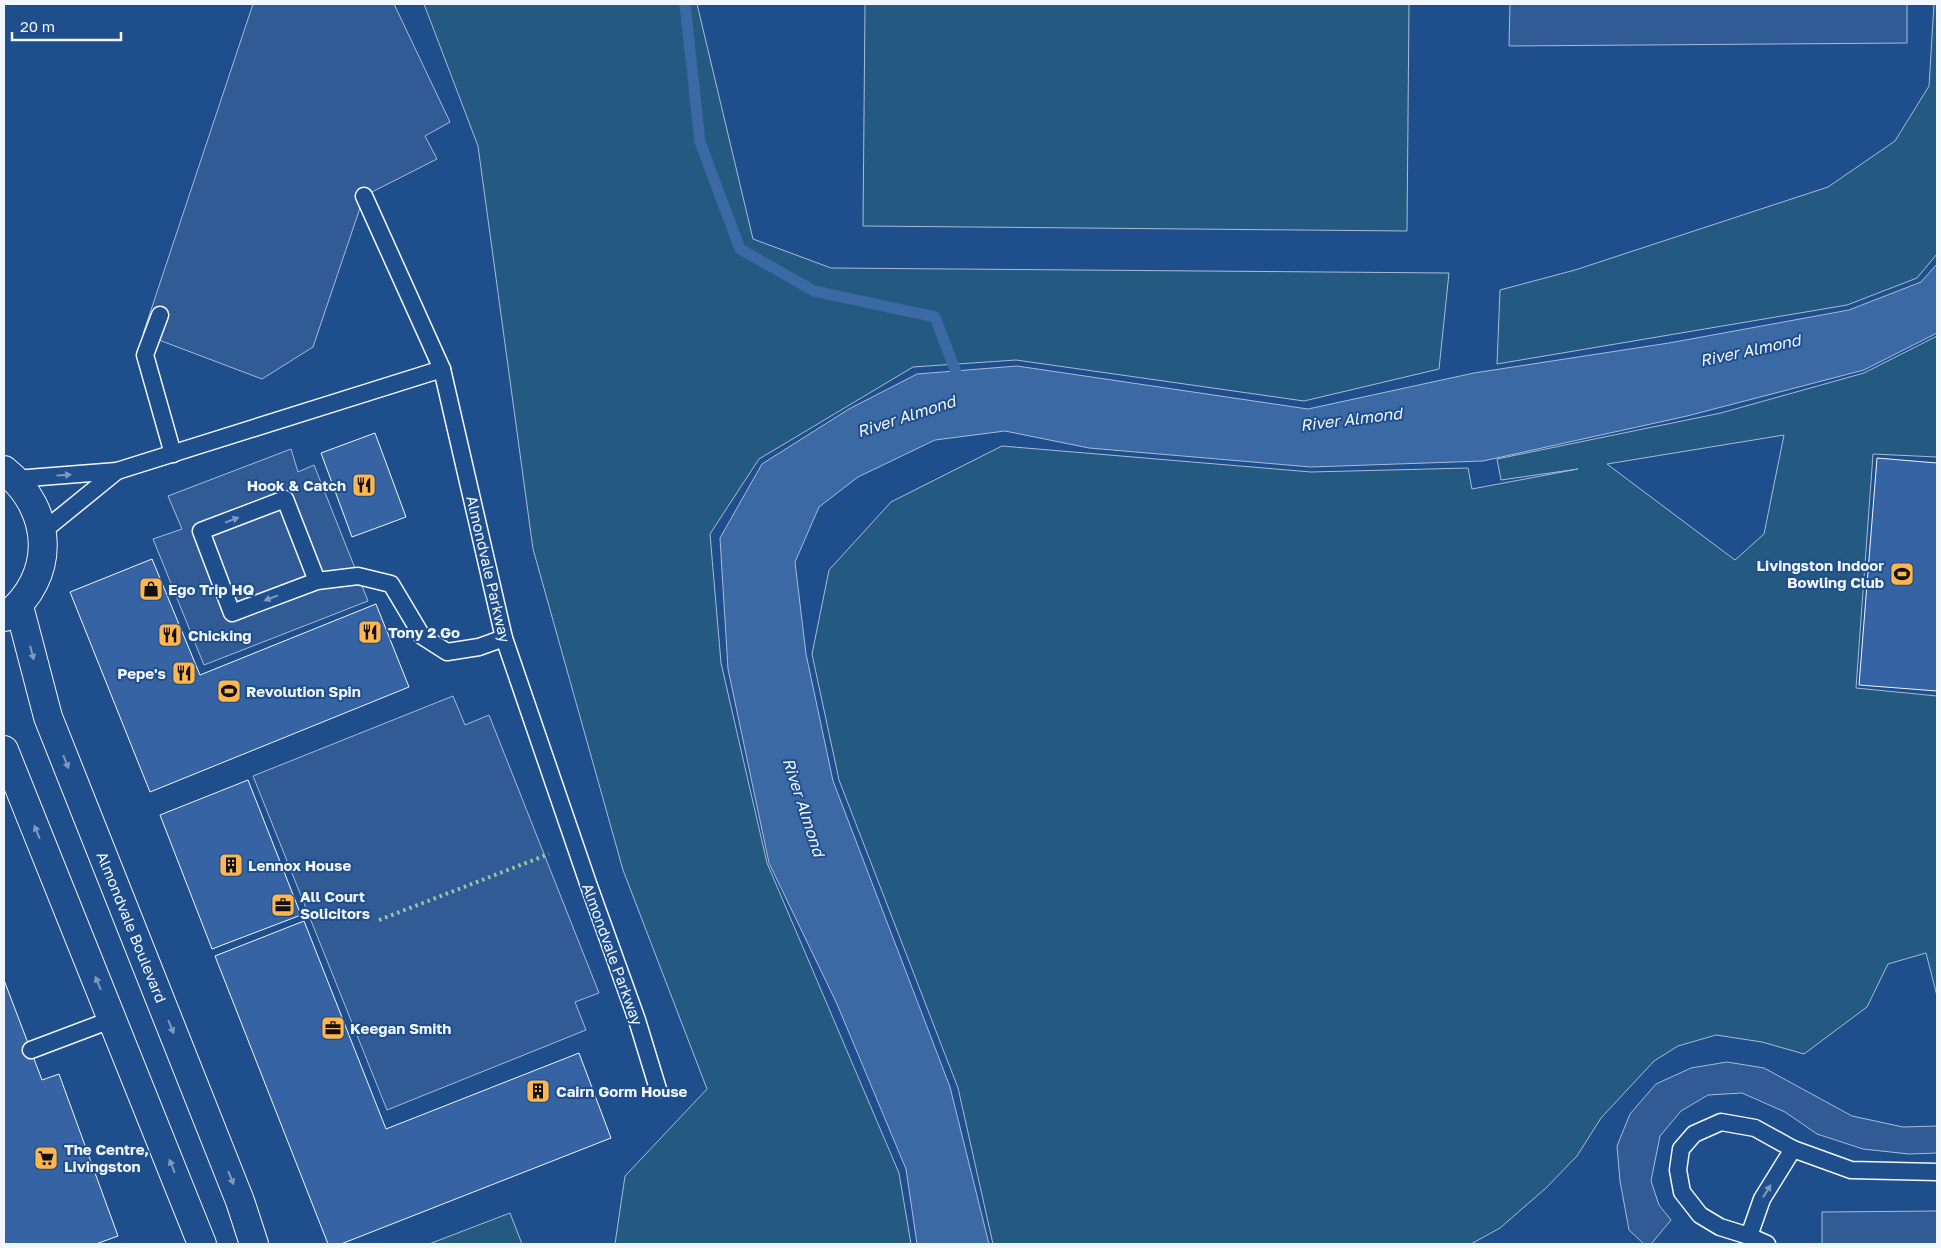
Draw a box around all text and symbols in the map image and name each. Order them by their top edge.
scale bar [12,10,121,42]
text: 20 m [20,17,55,35]
water label: River Almond [1698,329,1804,370]
water label: River Almond [854,390,960,441]
water label: River Almond [1299,403,1405,435]
one-way arrow [56,471,72,479]
restaurant icon: Hook & Catch [351,472,377,498]
place label: Hook & Catch [247,476,346,494]
street label: Almondvale Parkway [463,494,515,645]
one-way arrow [224,516,239,523]
place label: Livingston Indoor Bowling Club [1757,556,1884,591]
sports icon: Livingston Indoor Bowling Club [1889,561,1915,587]
shop icon: Ego Trip HQ [138,576,164,602]
place label: Ego Trip HQ [168,580,254,598]
one-way arrow [264,595,279,603]
restaurant icon: Tony 2 Go [357,619,383,645]
restaurant icon: Chicking [157,622,183,648]
place label: Tony 2 Go [388,623,460,641]
place label: Chicking [188,626,252,644]
one-way arrow [28,646,36,661]
restaurant icon: Pepe's [171,660,197,686]
place label: Pepe's [117,664,166,682]
sports icon: Revolution Spin [216,678,242,704]
place label: Revolution Spin [246,682,361,700]
one-way arrow [62,755,70,770]
water label: River Almond [779,755,830,861]
one-way arrow [33,825,40,840]
street label: Almondvale Boulevard [93,849,171,1005]
building icon: Lennox House [218,852,244,878]
place label: Lennox House [248,856,351,874]
street label: Almondvale Parkway [579,881,647,1028]
place label: All Court Solicitors [300,887,370,922]
office icon: All Court Solicitors [270,892,296,918]
one-way arrow [94,975,102,990]
office icon: Keegan Smith [320,1015,346,1041]
place label: Keegan Smith [350,1019,451,1037]
one-way arrow [167,1020,175,1035]
building icon: Cairn Gorm House [525,1078,551,1104]
place label: Cairn Gorm House [556,1082,688,1100]
place label: The Centre, Livingston [64,1140,149,1175]
supermarket icon: The Centre, Livingston [33,1145,59,1171]
one-way arrow [168,1158,176,1173]
one-way arrow [227,1171,235,1186]
one-way arrow [1762,1184,1771,1197]

